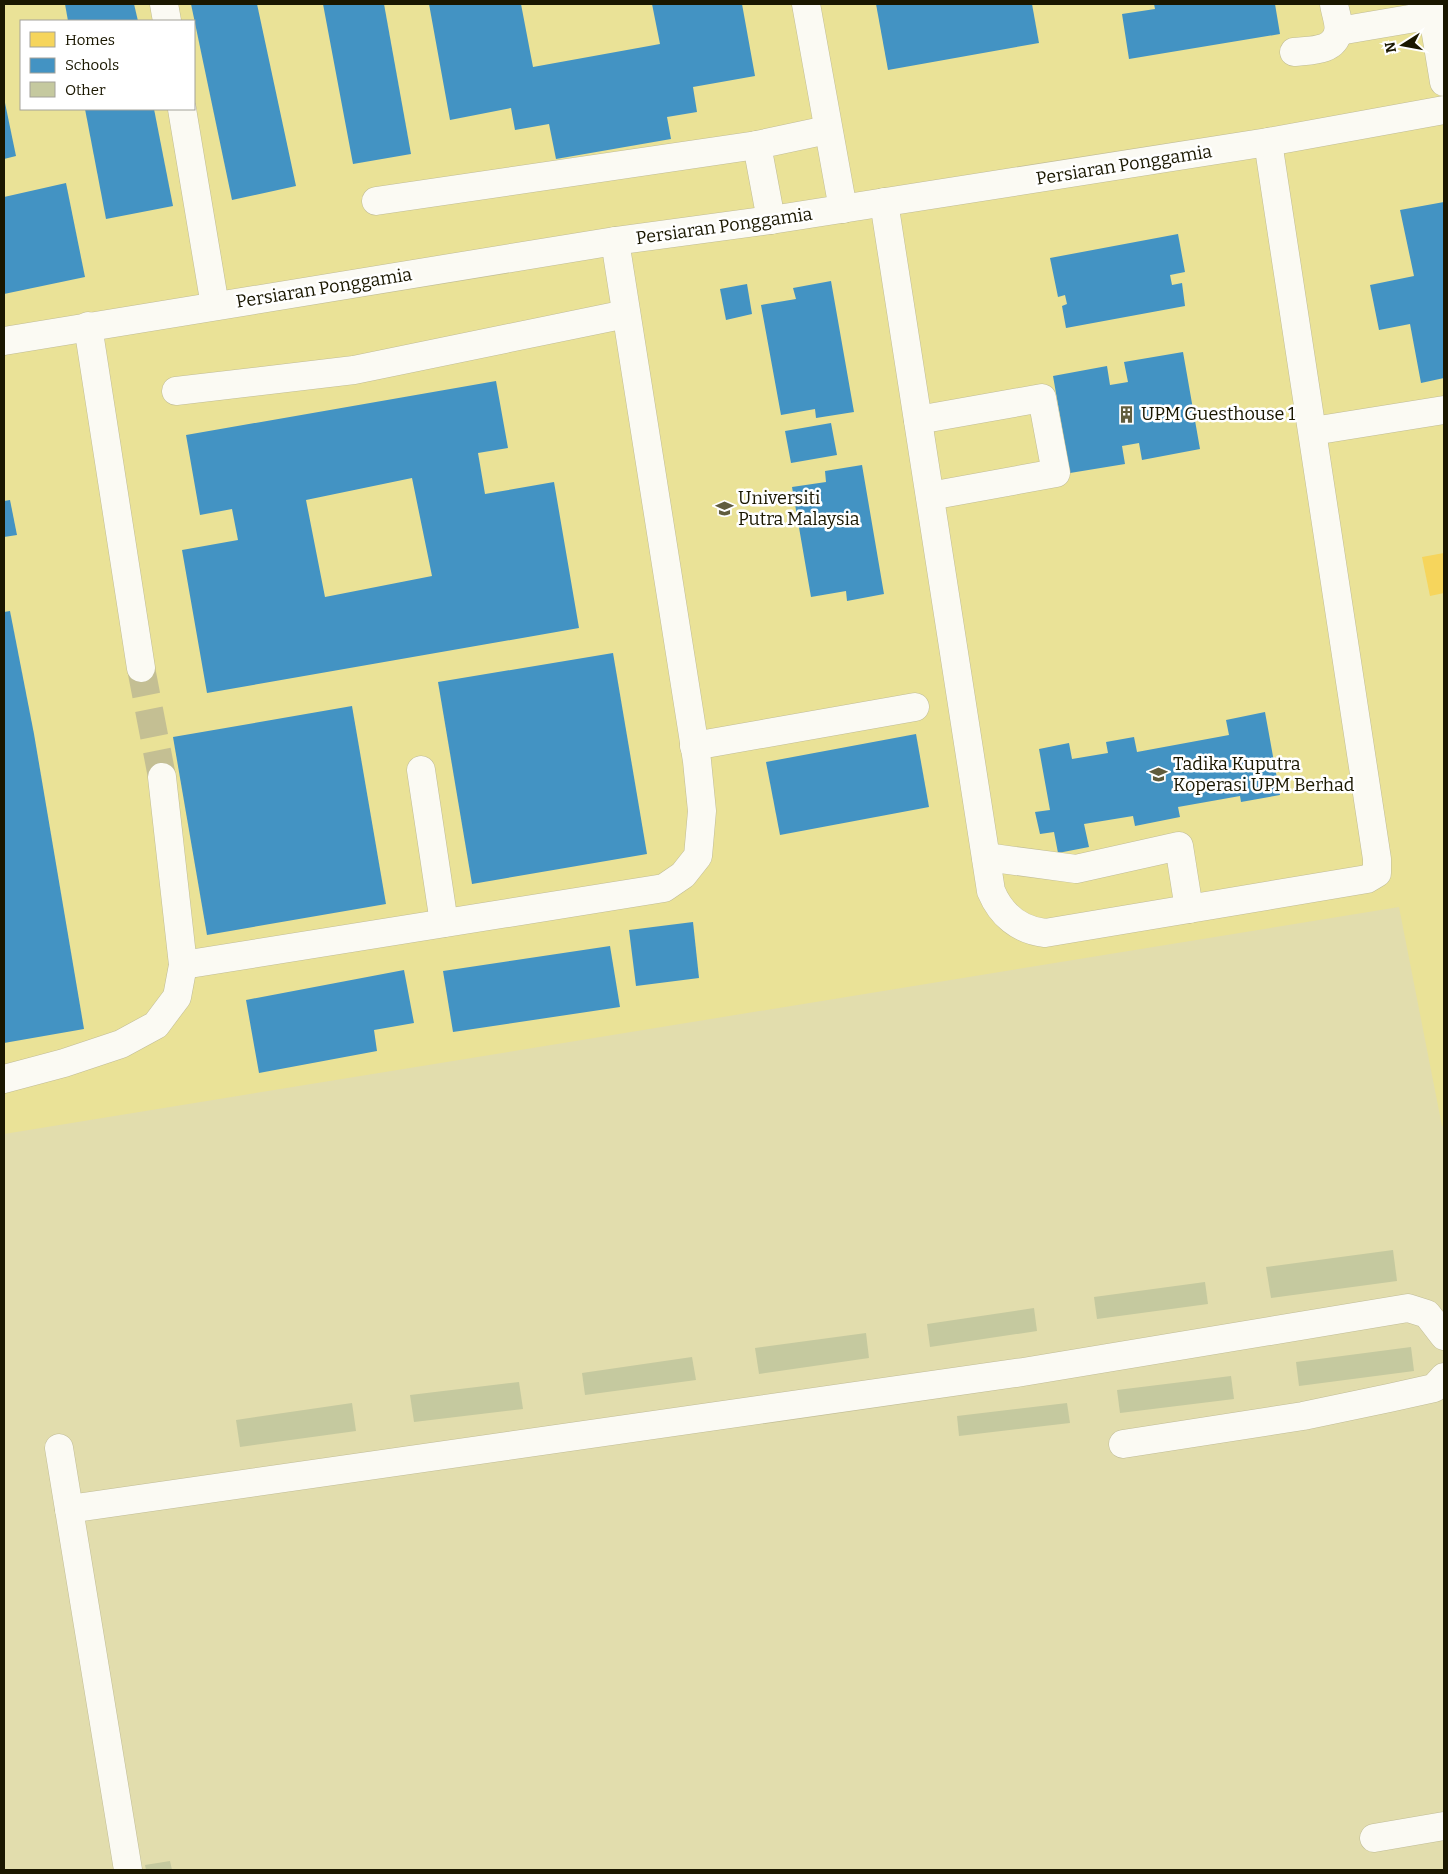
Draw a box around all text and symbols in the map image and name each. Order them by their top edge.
legend [20,20,195,110]
north arrow [1378,20,1428,70]
text: Homes [65,31,115,49]
text: N [1381,40,1400,54]
text: Schools [65,56,119,74]
text: Other [65,81,106,99]
street label: Persiaran Ponggamia [1034,140,1214,190]
street label: Persiaran Ponggamia [634,203,814,249]
street label: Persiaran Ponggamia [234,263,414,313]
place label: UPM Guesthouse 1 [1141,403,1296,425]
building icon: UPM Guesthouse 1 [1117,404,1137,424]
place label: Universiti Putra Malaysia [738,487,860,530]
school or university icon: Universiti Putra Malaysia [714,498,734,518]
place label: Tadika Kuputra Koperasi UPM Berhad [1173,753,1355,796]
school or university icon: Tadika Kuputra Koperasi UPM Berhad [1149,764,1169,784]

